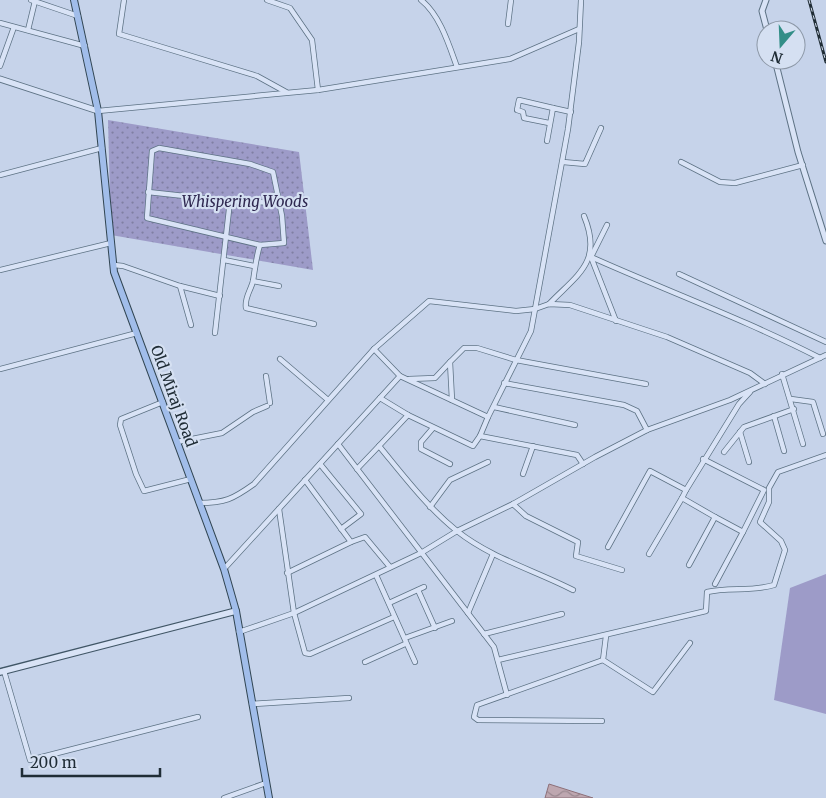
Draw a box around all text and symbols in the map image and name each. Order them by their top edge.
north arrow [756,20,806,70]
text: N [769,47,785,68]
park label: Whispering Woods [182,192,308,211]
street label: Old Miraj Road [147,343,201,449]
scale bar [22,746,160,778]
text: 200 m [30,753,77,772]

